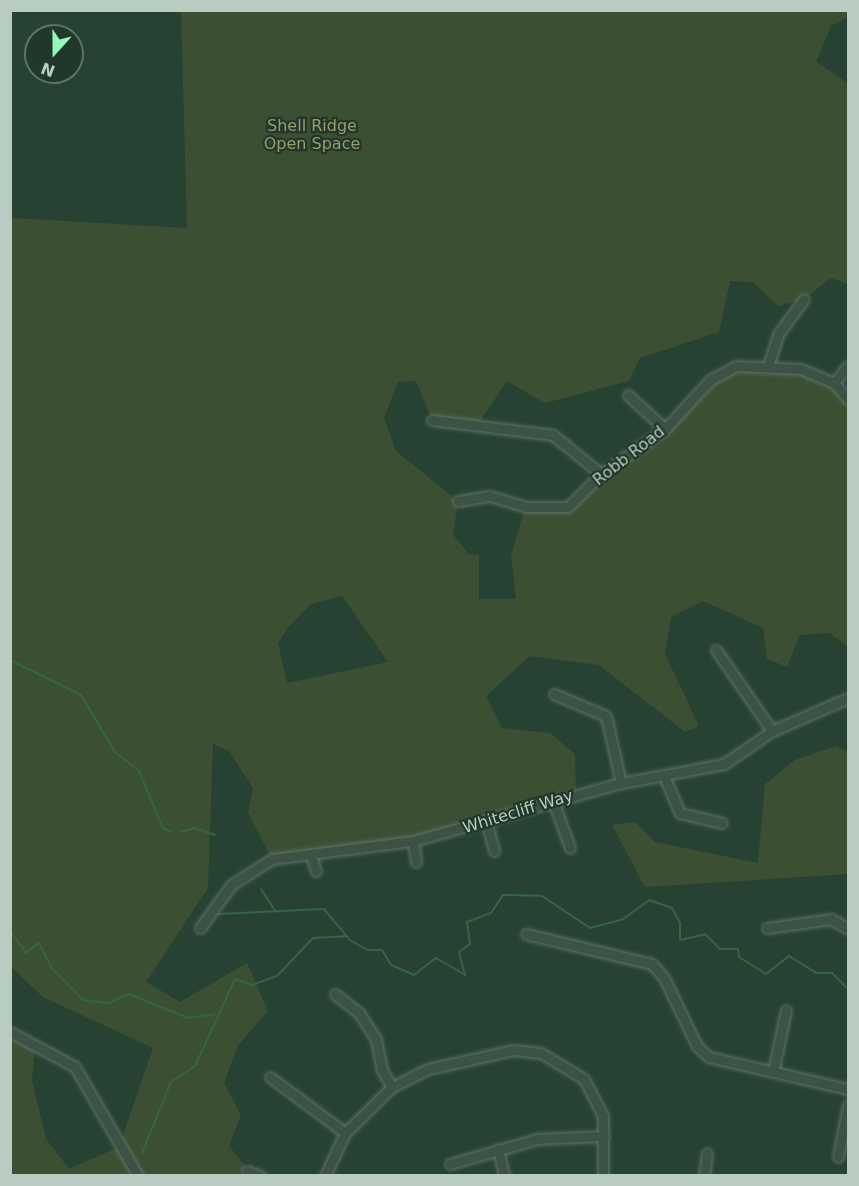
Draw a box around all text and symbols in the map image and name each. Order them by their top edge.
north arrow [24,24,84,84]
text: N [38,58,58,81]
park label: Shell Ridge Open Space [264,116,360,154]
street label: Robb Road [589,422,669,490]
street label: Whitecliff Way [460,786,576,838]

